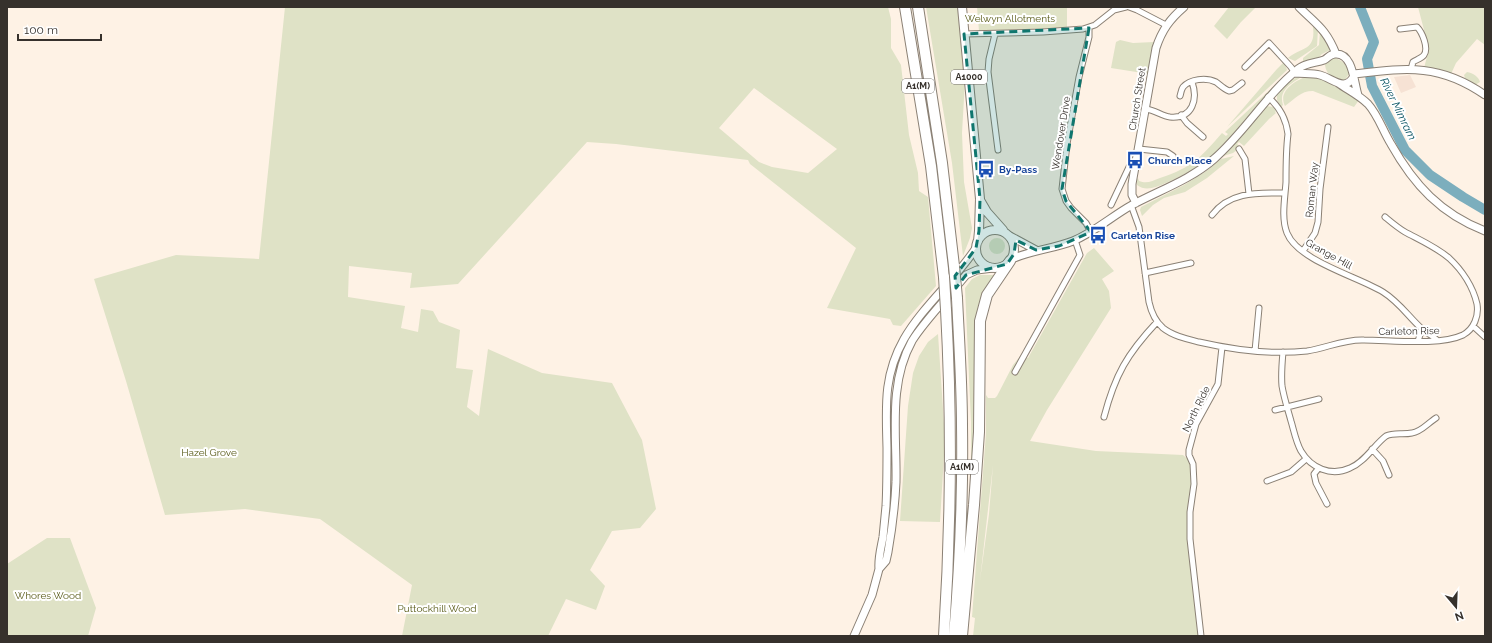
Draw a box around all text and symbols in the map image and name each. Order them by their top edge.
park label: Welwyn Allotments [965,13,1055,24]
scale bar [18,16,101,42]
text: 100 m [24,23,58,37]
street label: Church Street [1127,66,1148,131]
road number: A1000 [951,70,987,84]
water label: River Mimram [1377,76,1419,143]
road number: A1(M) [902,79,934,93]
street label: Wendover Drive [1050,95,1072,170]
bus stop icon: Church Place [1125,150,1145,170]
place label: Church Place [1148,155,1212,166]
bus stop icon: By-Pass [976,159,996,179]
street label: Roman Way [1304,161,1320,218]
place label: By-Pass [999,164,1037,175]
bus stop icon: Carleton Rise [1088,225,1108,245]
place label: Carleton Rise [1111,230,1175,241]
street label: Grange Hill [1304,237,1354,271]
street label: Carleton Rise [1378,325,1440,337]
street label: North Ride [1180,384,1212,434]
park label: Hazel Grove [181,447,237,458]
road number: A1(M) [946,460,978,474]
north arrow [1436,587,1476,627]
park label: Whores Wood [15,590,81,601]
park label: Puttockhill Wood [398,603,476,614]
text: N [1453,608,1465,623]

